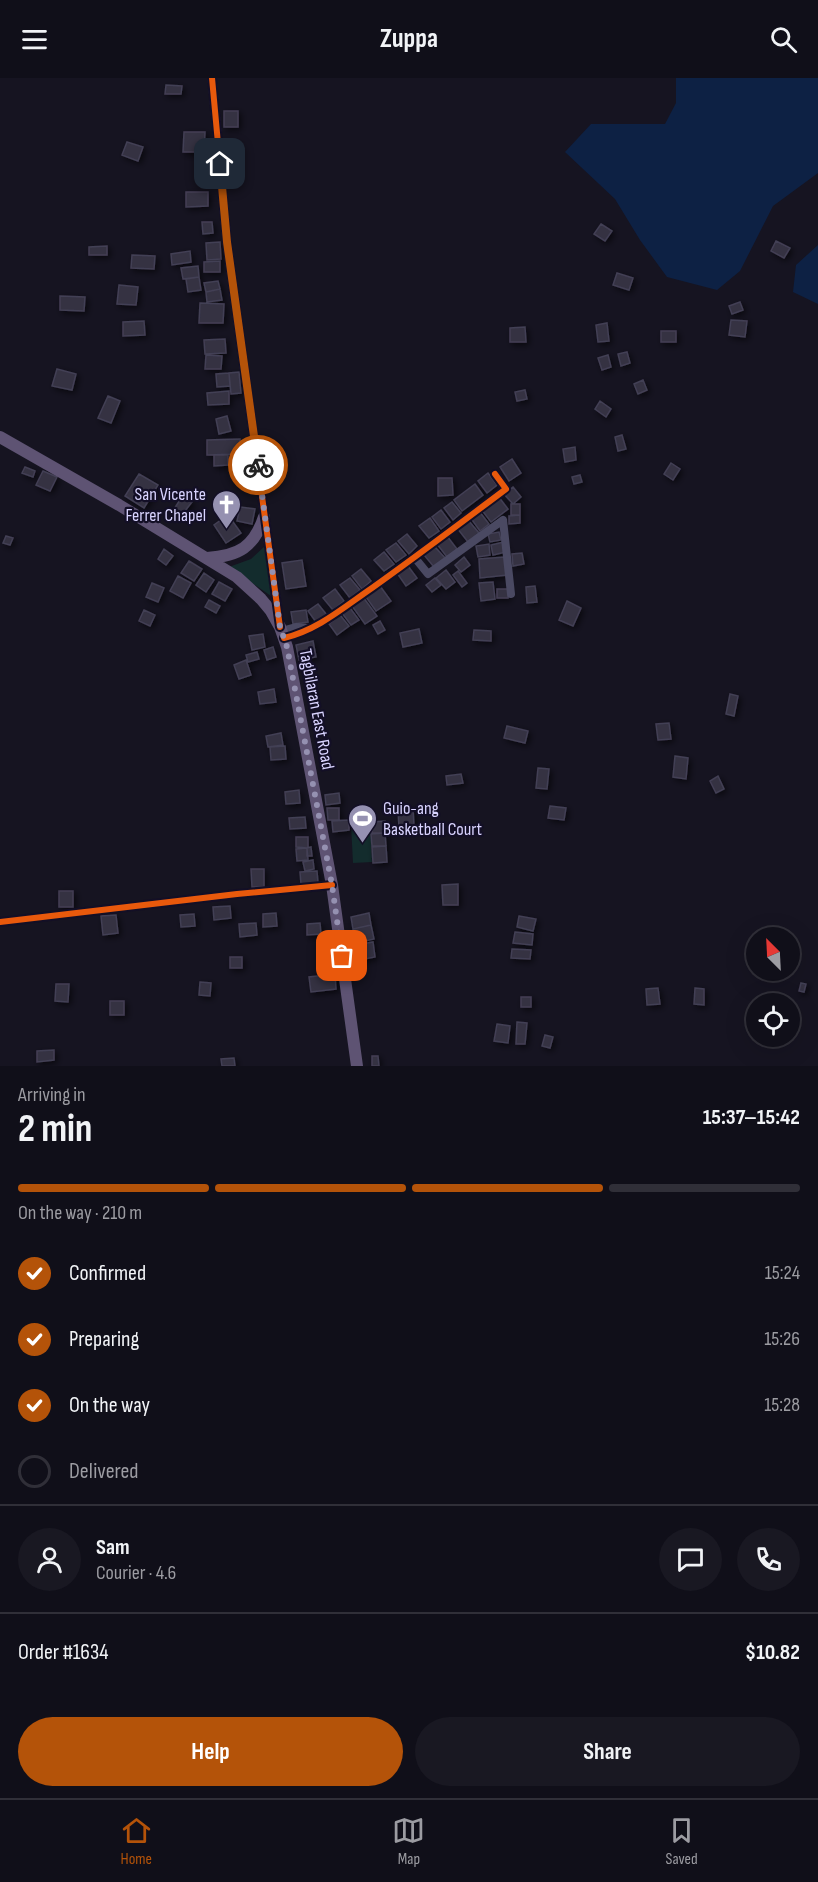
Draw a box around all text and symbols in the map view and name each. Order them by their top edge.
icon: menu [18,23,51,56]
text: Zuppa [380,23,438,55]
icon: search [767,23,800,56]
pin [194,138,245,189]
icon: home [203,147,236,180]
courier [228,435,288,495]
icon: bike [242,449,275,482]
place label: San Vicente Ferrer Chapel [125,484,206,526]
church icon: San Vicente Ferrer Chapel [211,488,243,530]
street label: Tagbilaran East Road [295,647,339,771]
place label: Guio-ang Basketball Court [383,798,483,840]
sports icon: Guio-ang Basketball Court [346,802,378,844]
north arrow [746,927,800,981]
map controls [746,927,800,1047]
pin [316,930,367,981]
icon: bag [325,939,358,972]
button: locate [746,993,800,1047]
text: Arriving in [18,1083,86,1107]
text: 15:37–15:42 [703,1104,800,1131]
text: 2 min [18,1106,92,1153]
text: On the way · 210 m [18,1201,142,1225]
icon: check [18,1257,51,1290]
text: Confirmed [69,1260,146,1287]
text: 15:24 [765,1261,800,1285]
icon: check [18,1323,51,1356]
text: Preparing [69,1326,139,1353]
text: 15:26 [764,1327,800,1351]
icon: check [18,1389,51,1422]
text: On the way [69,1392,150,1419]
text: 15:28 [764,1393,800,1417]
text: Delivered [69,1458,138,1485]
button: person [18,1528,81,1591]
button: chat [659,1528,722,1591]
button: phone [737,1528,800,1591]
text: Sam [96,1534,130,1561]
text: Courier · 4.6 [96,1561,176,1585]
text: Order #1634 [18,1639,108,1666]
text: $10.82 [745,1639,800,1666]
button: Help [18,1717,403,1786]
button: Share [415,1717,800,1786]
tab: Home [120,1814,153,1869]
tab: Map [392,1814,425,1869]
tab: Saved [665,1814,698,1869]

